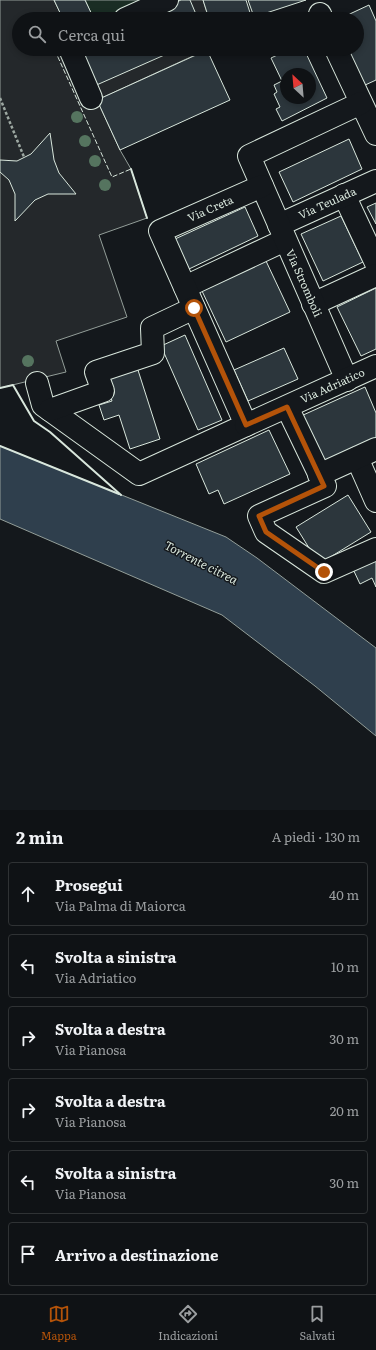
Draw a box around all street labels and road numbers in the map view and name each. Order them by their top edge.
street label: Via Teulada [295,182,358,222]
street label: Via Creta [185,191,235,225]
street label: Via Stromboli [283,246,327,319]
street label: Via Adriatico [297,363,367,406]

